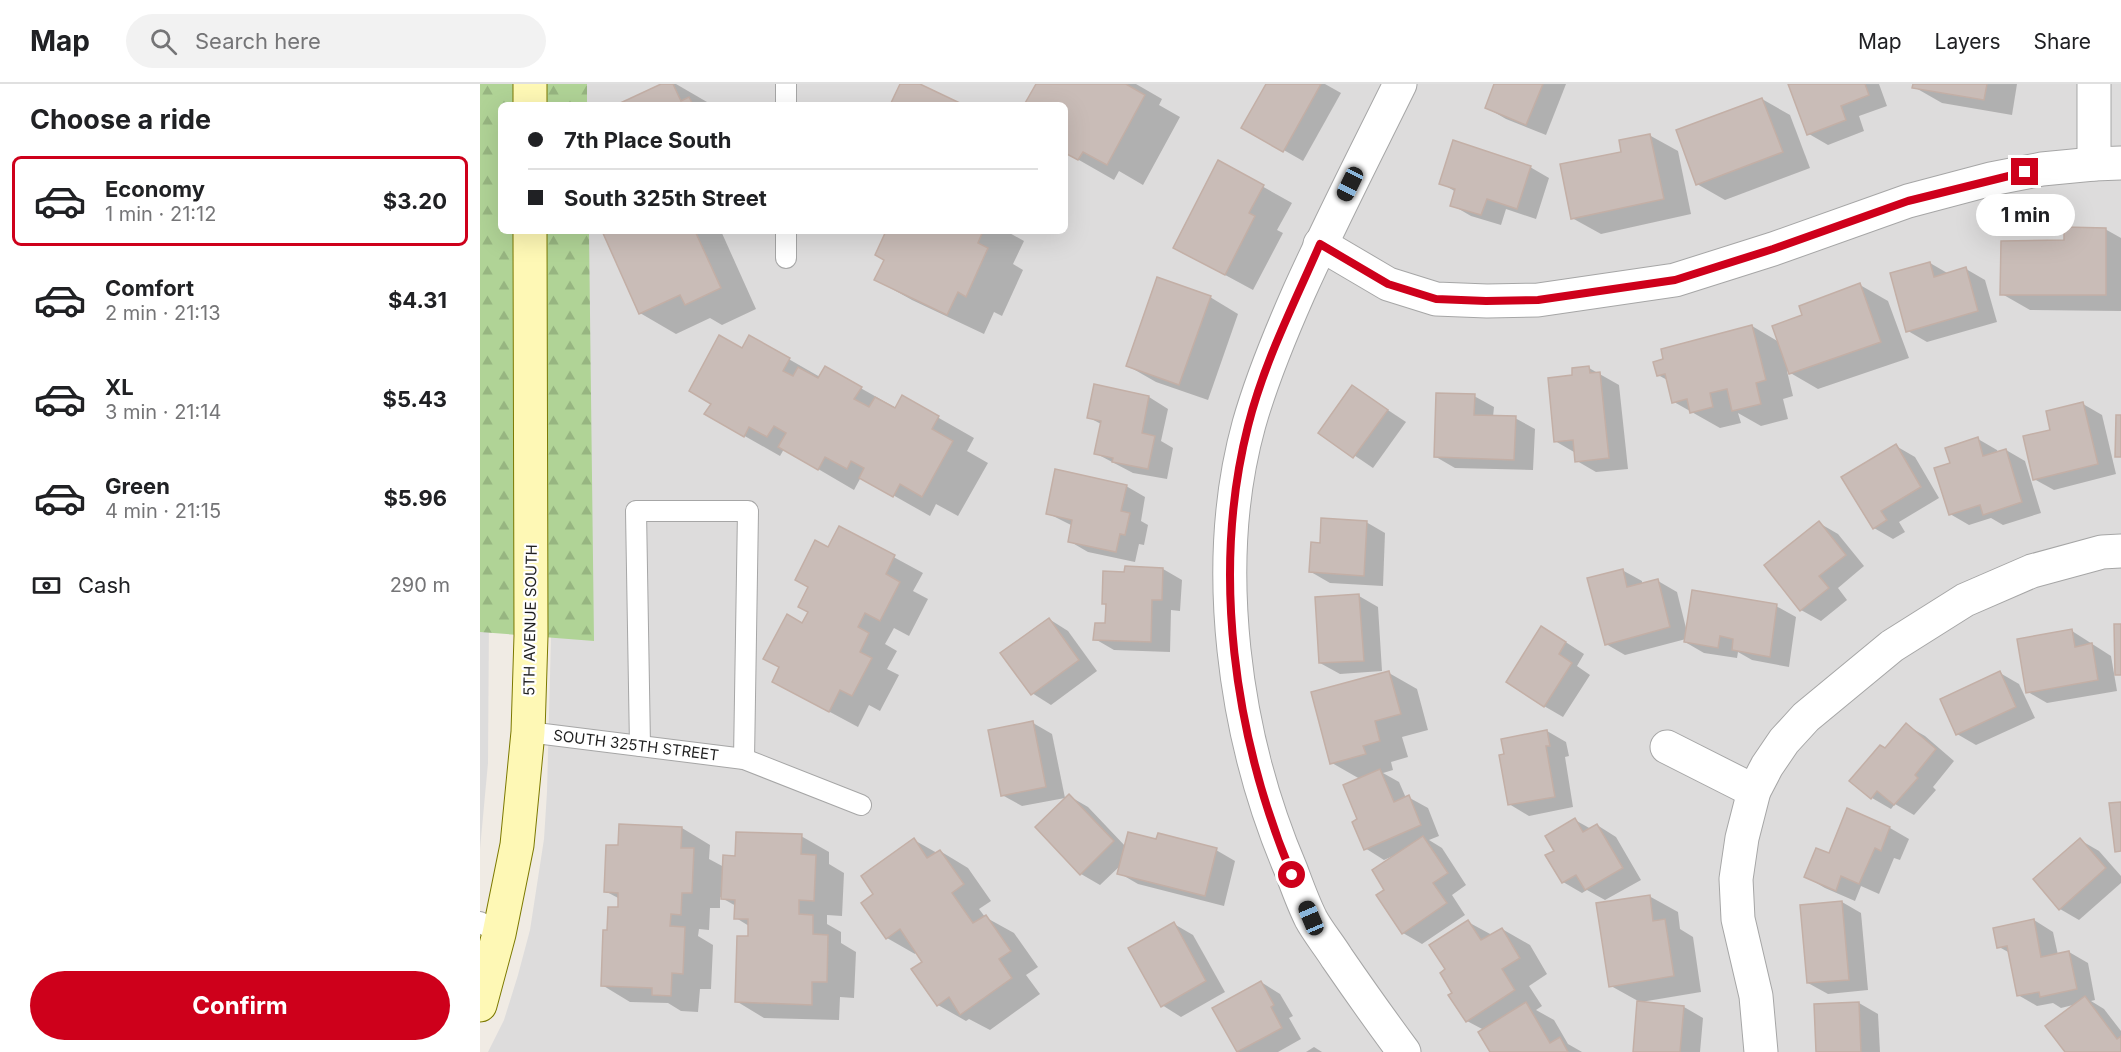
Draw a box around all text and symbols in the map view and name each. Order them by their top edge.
search box [126,14,546,68]
text: Map [30,24,90,58]
icon: search [147,25,180,58]
text: Search here [195,28,321,54]
text: Map [1858,29,1902,54]
text: Layers [1935,29,2001,54]
text: Share [2034,29,2091,54]
text: Choose a ride [30,103,211,136]
text: 7th Place South [564,127,731,153]
route end [2011,158,2038,185]
car [1334,164,1366,204]
icon: car [33,174,87,228]
text: Economy [105,176,205,202]
text: South 325th Street [564,185,767,211]
text: $3.20 [383,188,447,214]
callout: 1 min [1976,193,2074,235]
text: 1 min · 21:12 [105,202,216,226]
text: 1 min [2001,203,2050,227]
icon: car [33,273,87,327]
text: Comfort [105,275,194,301]
text: $4.31 [388,287,447,313]
text: 2 min · 21:13 [105,301,221,325]
icon: car [33,372,87,426]
text: XL [105,374,134,400]
text: $5.43 [383,386,447,412]
text: 3 min · 21:14 [105,400,221,424]
icon: car [33,471,87,525]
text: Green [105,473,170,499]
text: $5.96 [383,485,447,511]
text: 4 min · 21:15 [105,499,221,523]
street label: 5TH AVENUE SOUTH [519,544,541,696]
icon: cash [30,569,63,602]
text: Cash [78,572,131,598]
text: 290 m [390,573,450,597]
street label: SOUTH 325TH STREET [552,725,720,765]
route start [1278,861,1305,888]
car [1296,898,1326,938]
button: Confirm [30,971,450,1040]

